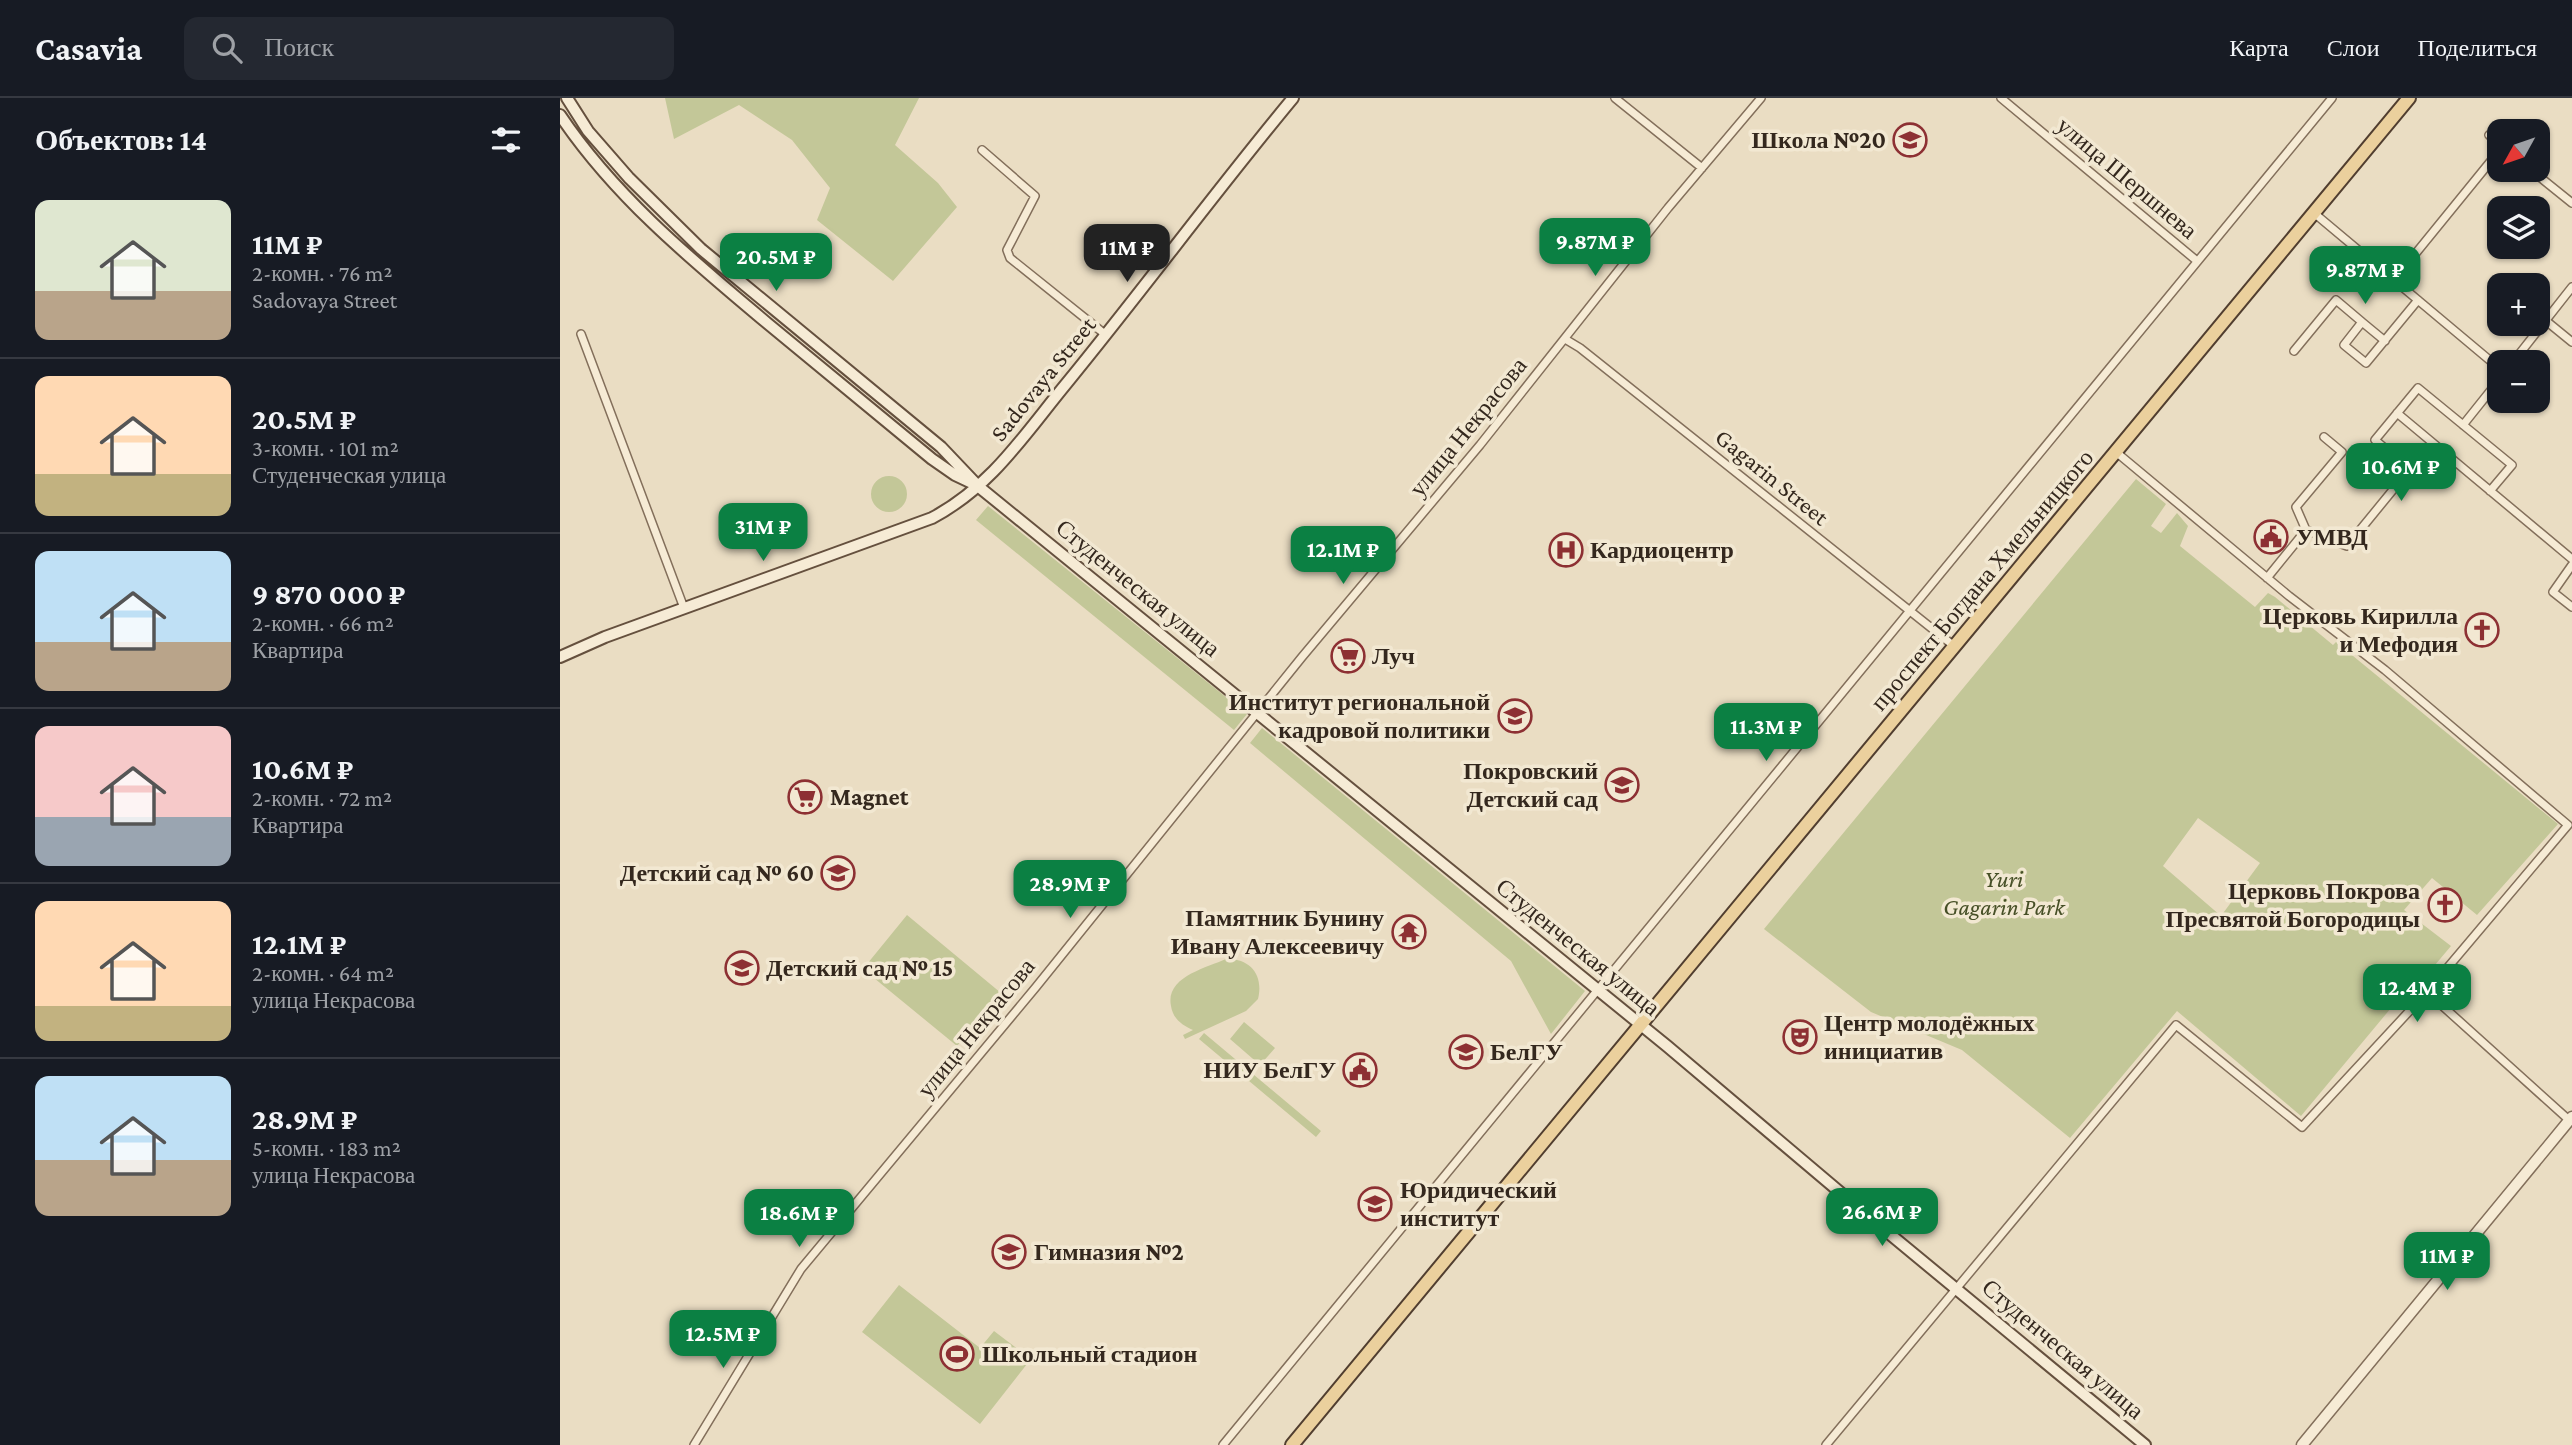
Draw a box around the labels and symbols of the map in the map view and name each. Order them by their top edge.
street label: улица Шершнева [2052,111,2203,244]
north arrow [2487,119,2550,182]
school or university icon: Школа №20 [1891,121,1929,159]
place label: Школа №20 [1752,126,1886,153]
pin: 9.87M ₽ [1530,218,1660,278]
pin: 11M ₽ [1078,225,1176,284]
pin: 20.5M ₽ [711,234,841,293]
pin: 9.87M ₽ [2300,246,2430,306]
street label: Sadovaya Street [984,311,1101,446]
street label: улица Некрасова [1404,352,1532,501]
street label: Gagarin Street [1710,423,1835,531]
street label: проспект Богдана Хмельницкого [1865,444,2099,715]
pin: 10.6M ₽ [2336,444,2466,503]
pin: 31M ₽ [714,504,812,563]
street label: Студенческая улица [1051,513,1226,662]
public building icon: УМВД [2252,518,2290,556]
place label: УМВД [2296,523,2368,550]
pin: 12.1M ₽ [1278,526,1408,586]
hospital icon: Кардиоцентр [1547,531,1585,569]
place label: Кардиоцентр [1590,536,1734,563]
place label: Церковь Кирилла и Мефодия [2263,602,2458,657]
church icon: Церковь Кирилла и Мефодия [2463,611,2501,649]
supermarket icon: Луч [1329,637,1367,675]
place label: Луч [1372,642,1415,669]
place label: Институт региональной кадровой политики [1229,688,1490,743]
school or university icon: Институт региональной кадровой политики [1496,697,1534,735]
pin: 11.3M ₽ [1701,704,1831,763]
place label: Покровский Детский сад [1463,757,1598,812]
school or university icon: Покровский Детский сад [1603,766,1641,804]
supermarket icon: Magnet [786,778,824,816]
place label: Magnet [830,783,909,810]
school or university icon: Детский сад № 60 [819,854,857,892]
place label: Детский сад № 60 [620,859,814,886]
pin: 28.9M ₽ [1005,860,1135,920]
park label: Yuri Gagarin Park [1943,865,2066,920]
street label: Студенческая улица [1491,872,1666,1021]
place label: Церковь Покрова Пресвятой Богородицы [2165,877,2420,932]
church icon: Церковь Покрова Пресвятой Богородицы [2426,886,2464,924]
place label: Памятник Бунину Ивану Алексеевичу [1171,904,1384,959]
temple icon: Памятник Бунину Ивану Алексеевичу [1390,913,1428,951]
school or university icon: Детский сад № 15 [723,949,761,987]
street label: улица Некрасова [912,953,1040,1102]
place label: Детский сад № 15 [766,954,953,981]
pin: 12.4M ₽ [2352,964,2482,1024]
place label: Центр молодёжных инициатив [1824,1009,2034,1064]
theatre icon: Центр молодёжных инициатив [1781,1018,1819,1056]
school or university icon: БелГУ [1447,1033,1485,1071]
place label: БелГУ [1490,1038,1563,1065]
public building icon: НИУ БелГУ [1341,1051,1379,1089]
place label: НИУ БелГУ [1204,1056,1336,1083]
place label: Юридический институт [1400,1176,1557,1231]
school or university icon: Юридический институт [1356,1185,1394,1223]
pin: 26.6M ₽ [1817,1188,1947,1248]
pin: 18.6M ₽ [734,1190,864,1249]
pin: 11M ₽ [2398,1232,2496,1292]
school or university icon: Гимназия №2 [990,1233,1028,1271]
place label: Гимназия №2 [1034,1238,1184,1265]
street label: Студенческая улица [1977,1273,2150,1424]
pin: 12.5M ₽ [658,1310,788,1370]
sports icon: Школьный стадион [938,1335,976,1373]
place label: Школьный стадион [982,1340,1197,1367]

